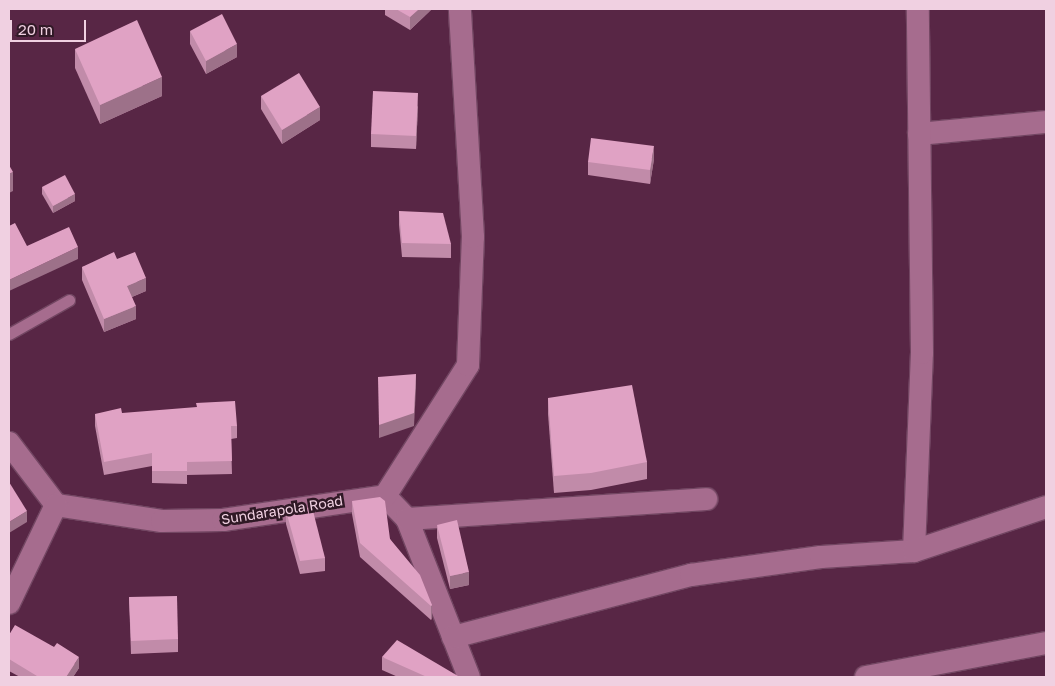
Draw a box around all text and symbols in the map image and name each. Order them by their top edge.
scale bar [12,10,89,42]
text: 20 m [18,20,53,38]
street label: Sundarapola Road [220,492,344,528]

